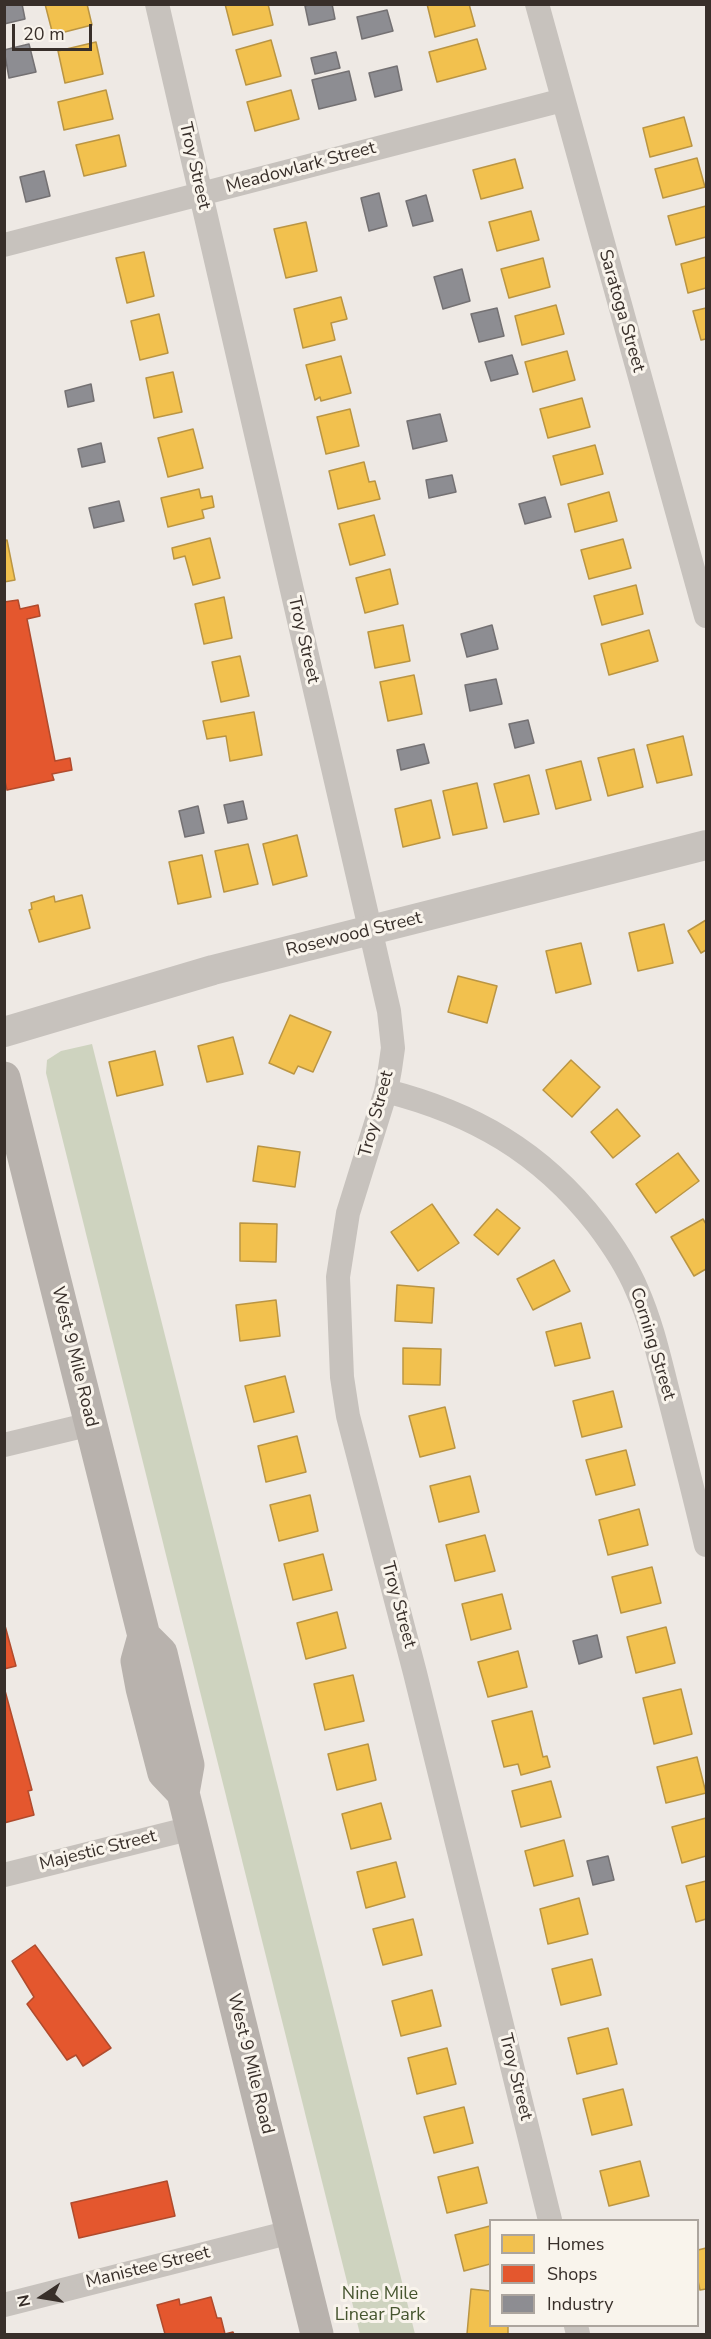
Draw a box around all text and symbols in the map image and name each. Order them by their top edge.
scale bar [15,12,94,50]
text: 20 m [23,22,65,46]
street label: Troy Street [174,120,214,212]
street label: Meadowlark Street [224,138,378,198]
street label: Saratoga Street [593,247,649,375]
street label: Troy Street [283,594,323,686]
street label: Rosewood Street [284,908,424,962]
street label: Troy Street [355,1068,399,1160]
street label: West 9 Mile Road [46,1284,102,1430]
street label: Corning Street [625,1285,679,1403]
street label: Troy Street [376,1559,420,1651]
street label: Majestic Street [37,1826,159,1876]
street label: West 9 Mile Road [222,1991,278,2137]
street label: Troy Street [494,2031,536,2123]
legend [489,2219,699,2327]
text: Homes [547,2232,604,2256]
street label: Manistee Street [84,2242,212,2294]
text: Shops [547,2262,597,2286]
north arrow [12,2267,72,2327]
park label: Nine Mile Linear Park [335,2284,425,2326]
text: Industry [547,2292,614,2316]
text: N [12,2293,36,2309]

